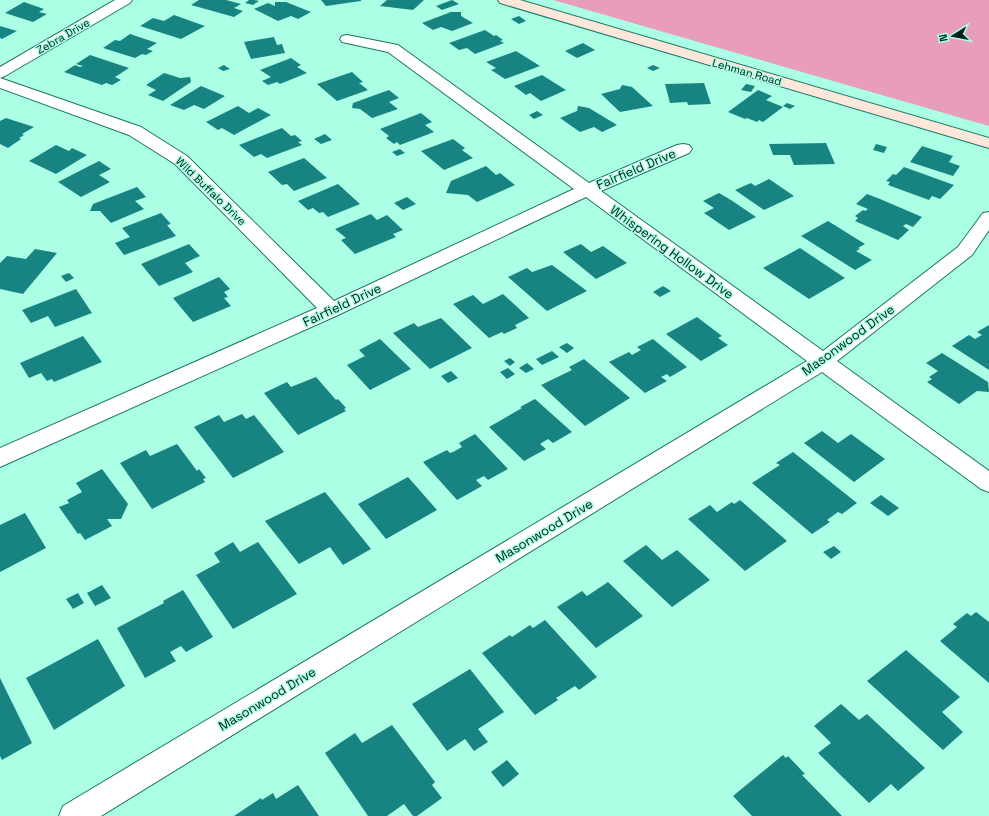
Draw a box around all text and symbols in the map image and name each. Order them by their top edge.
street label: Zebra Drive [34,15,92,57]
north arrow [933,16,973,56]
text: N [936,33,951,43]
street label: Lehman Road [711,55,783,89]
street label: Fairfield Drive [594,145,678,193]
street label: Wild Buffalo Drive [173,154,249,228]
street label: Whispering Hollow Drive [607,201,737,303]
street label: Fairfield Drive [300,279,384,331]
street label: Masonwood Drive [798,301,898,379]
street label: Masonwood Drive [492,495,596,567]
street label: Masonwood Drive [215,663,319,735]

